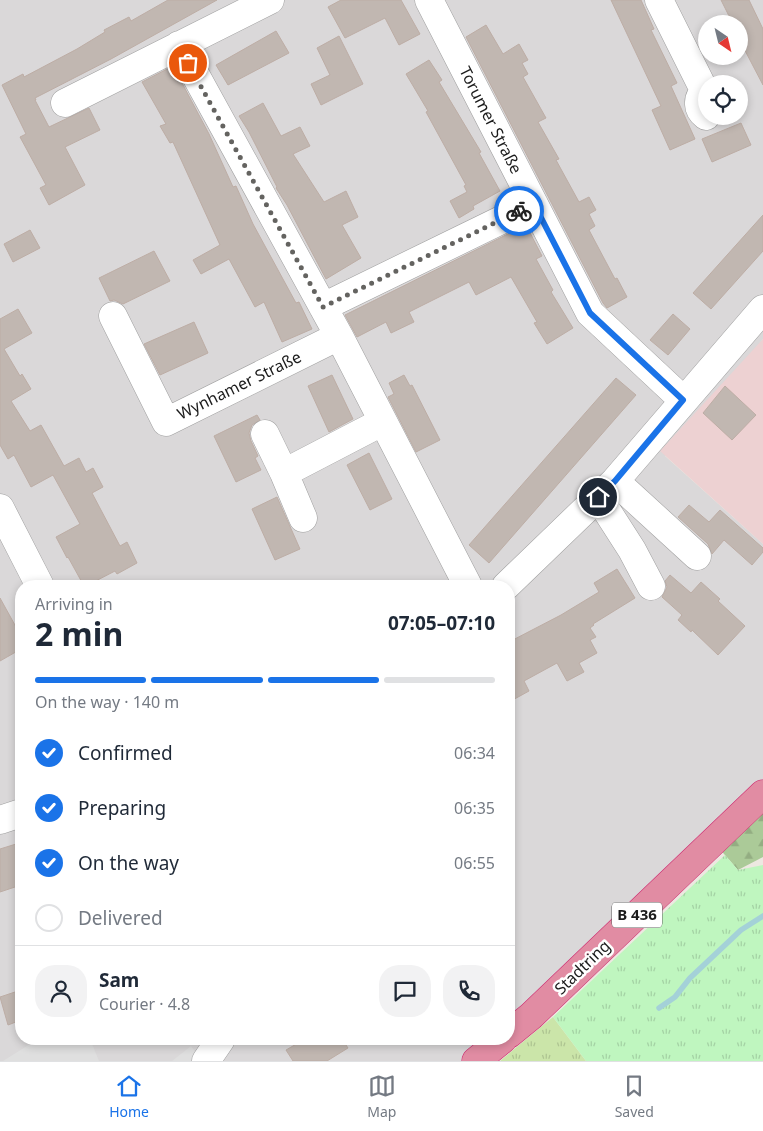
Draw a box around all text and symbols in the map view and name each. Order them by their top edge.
north arrow [698,15,748,65]
map controls [698,15,748,125]
pin [167,42,209,84]
icon: bag [174,49,202,77]
street label: Torumer Straße [454,63,528,177]
button: locate [698,75,748,125]
courier [494,186,544,236]
icon: bike [505,197,533,225]
street label: Wynhamer Straße [173,345,305,425]
pin [577,476,619,518]
icon: home [584,483,612,511]
text: Arriving in [35,593,113,615]
text: 07:05–07:10 [388,610,495,636]
text: 2 min [35,612,123,655]
text: On the way · 140 m [35,691,179,713]
icon: check [35,739,63,767]
text: Confirmed [78,740,173,766]
text: 06:34 [454,742,495,764]
icon: check [35,794,63,822]
text: Preparing [78,795,166,821]
text: 06:35 [454,797,495,819]
icon: check [35,849,63,877]
text: On the way [78,850,179,876]
text: 06:55 [454,852,495,874]
road number: B 436 [612,902,662,928]
text: Delivered [78,905,163,931]
street label: Stadtring [549,935,615,999]
button: person [35,965,87,1017]
button: chat [379,965,431,1017]
button: phone [443,965,495,1017]
text: Sam [99,967,139,993]
text: Courier · 4.8 [99,993,190,1015]
tab: Home [109,1072,149,1121]
tab: Map [367,1072,396,1121]
tab: Saved [615,1072,654,1121]

